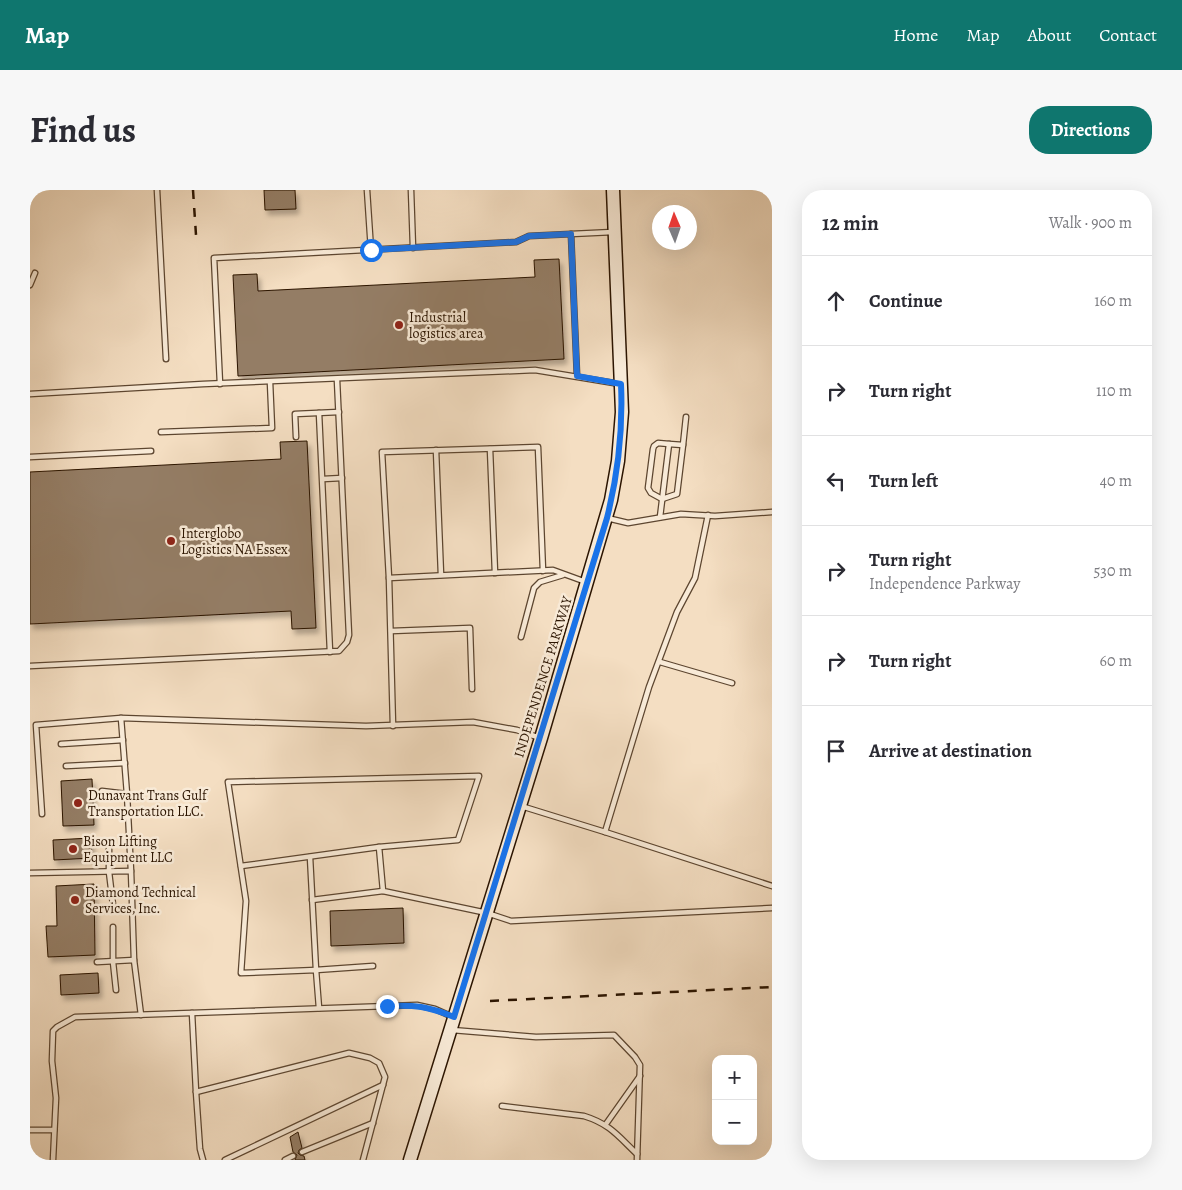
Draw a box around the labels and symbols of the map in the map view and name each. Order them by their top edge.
north arrow [652,205,697,250]
route start [360,239,383,262]
place label: Industrial logistics area [409,308,484,343]
marker: Industrial logistics area [393,319,405,331]
place label: Interglobo Logistics NA Essex [181,524,288,559]
marker: Interglobo Logistics NA Essex [165,535,177,547]
street label: INDEPENDENCE PARKWAY [509,594,577,760]
place label: Dunavant Trans Gulf Transportation LLC. [88,786,209,821]
marker: Dunavant Trans Gulf Transportation LLC. [72,797,84,809]
place label: Bison Lifting Equipment LLC [83,832,173,867]
marker: Bison Lifting Equipment LLC [67,843,79,855]
place label: Diamond Technical Services, Inc. [85,883,196,918]
marker: Diamond Technical Services, Inc. [69,894,81,906]
route end [376,995,399,1018]

